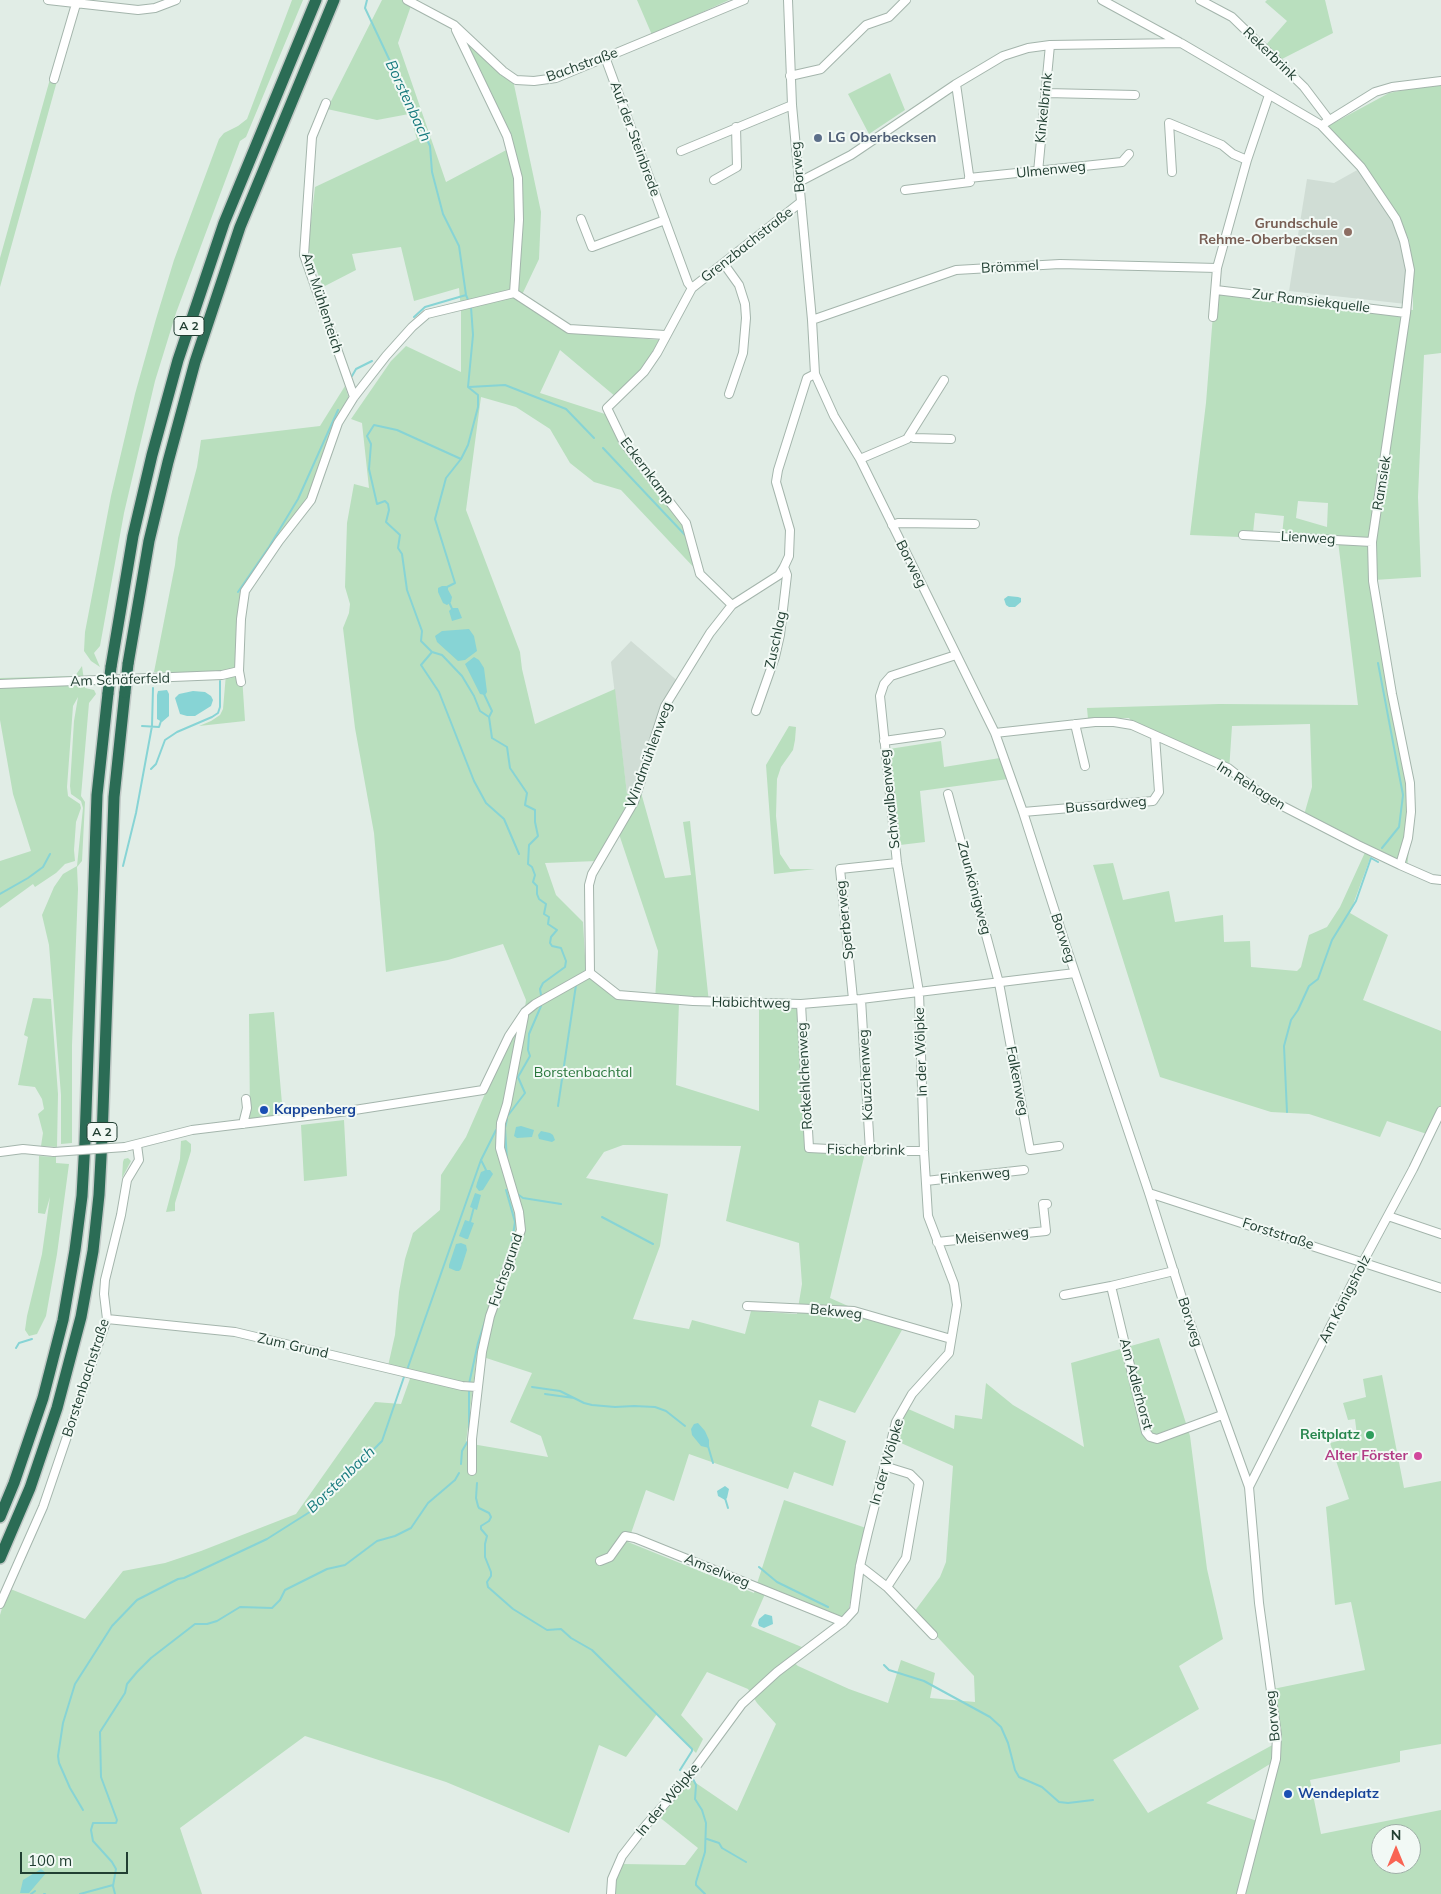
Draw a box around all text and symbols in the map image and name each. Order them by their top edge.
street label: Rekerbrink [1239,24,1301,84]
street label: Bachstraße [544,44,620,86]
water label: Borstenbach [381,57,435,145]
street label: Kinkelbrink [1032,72,1056,144]
street label: Auf der Steinbrede [606,79,664,199]
place label: LG Oberbecksen [828,130,937,146]
marker: LG Oberbecksen [812,132,824,144]
street label: Borweg [787,141,809,193]
street label: Ulmenweg [1015,158,1087,182]
street label: Grenzbachstraße [698,204,796,286]
place label: Grundschule Rehme-Oberbecksen [1199,216,1338,248]
marker: Grundschule Rehme-Oberbecksen [1342,226,1354,238]
street label: Am Mühlenteich [298,251,346,355]
street label: Brömmel [981,257,1039,277]
street label: Zur Ramsiekquelle [1251,285,1371,317]
road number: A 2 [174,316,204,336]
street label: Eckernkamp [616,434,678,508]
street label: Ramsiek [1369,454,1395,512]
street label: Lienweg [1280,528,1336,548]
street label: Borweg [892,537,930,591]
street label: Zuschlag [762,610,790,670]
street label: Am Schäferfeld [70,670,170,690]
street label: Windmühlenweg [622,700,676,810]
street label: Schwalbenweg [876,748,904,850]
street label: Im Rehagen [1214,758,1288,814]
street label: Bussardweg [1065,793,1147,817]
street label: Zaunkönigweg [953,839,995,937]
street label: Sperberweg [832,880,858,960]
street label: Borweg [1047,911,1079,965]
street label: Habichtweg [711,994,791,1012]
street label: In der Wölpke [911,1007,931,1097]
street label: Rotkehlchenweg [794,1022,816,1130]
street label: Käuzchenweg [855,1029,877,1121]
street label: Falkenweg [1002,1045,1032,1117]
park label: Borstenbachtal [534,1065,632,1081]
place label: Kappenberg [274,1102,356,1118]
marker: Kappenberg [258,1104,270,1116]
road number: A 2 [87,1122,117,1142]
street label: Fischerbrink [827,1141,905,1159]
street label: Finkenweg [939,1164,1011,1188]
street label: Forststraße [1240,1215,1316,1253]
street label: Meisenweg [954,1224,1030,1248]
street label: Fuchsgrund [486,1231,526,1309]
street label: Am Königsholz [1316,1252,1374,1346]
street label: Borweg [1174,1295,1206,1349]
street label: Bekweg [809,1301,863,1323]
street label: Borstenbachstraße [59,1317,113,1439]
street label: Zum Grund [256,1330,330,1362]
street label: Am Adlerhorst [1116,1336,1156,1432]
street label: In der Wölpke [867,1417,907,1507]
place label: Reitplatz [1300,1427,1360,1443]
marker: Reitplatz [1364,1429,1376,1441]
water label: Borstenbach [303,1443,379,1517]
place label: Alter Förster [1325,1448,1408,1464]
marker: Alter Förster [1412,1450,1424,1462]
street label: Amselweg [682,1550,752,1592]
street label: Borweg [1262,1690,1284,1742]
street label: In der Wölpke [633,1760,703,1840]
place label: Wendeplatz [1298,1786,1379,1802]
marker: Wendeplatz [1282,1788,1294,1800]
north arrow [1371,1824,1421,1874]
text: N [1391,1826,1401,1844]
scale bar [22,1842,130,1874]
text: 100 m [28,1851,72,1870]

